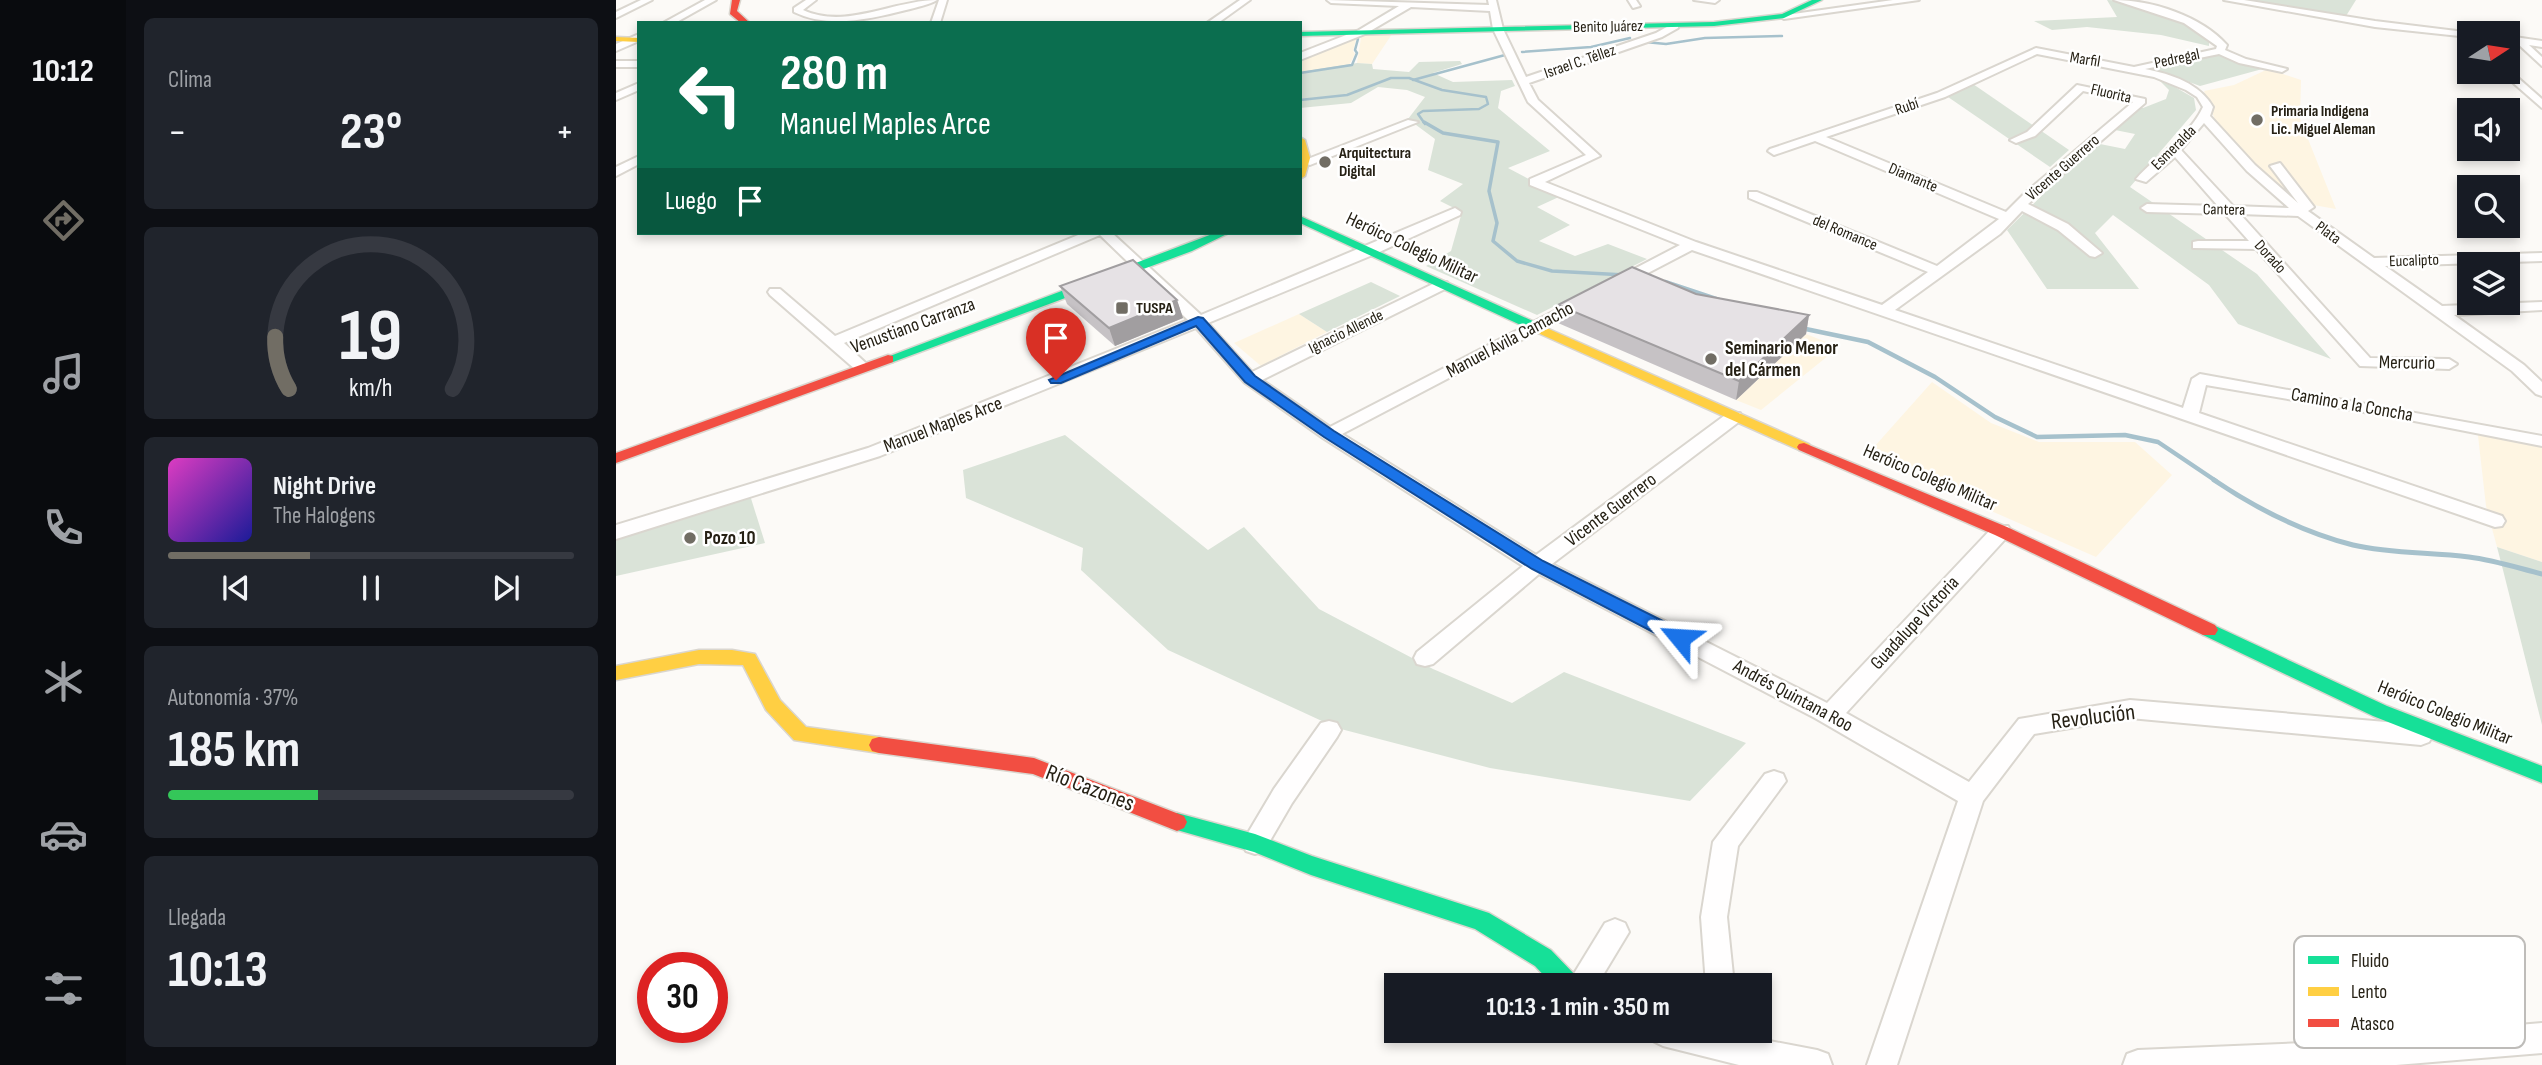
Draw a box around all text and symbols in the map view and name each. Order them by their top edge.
street label: Benito Juárez [1573,17,1643,37]
north arrow [2457,21,2520,84]
map controls [2457,21,2520,315]
street label: Israel C. Téllez [1542,41,1619,83]
text: 280 m [780,45,888,104]
street label: Pedregal [2153,45,2201,73]
street label: Marfil [2068,48,2102,72]
icon: left [665,49,756,140]
text: 10:12 [32,52,94,91]
text: Clima [168,66,212,94]
street label: Fluorita [2089,80,2133,108]
street label: Rubí [1893,94,1921,120]
button: sound [2457,98,2520,161]
text: 23° [340,101,402,164]
place label: Primaria Indigena Lic. Miguel Aleman [2271,102,2375,139]
text: Manuel Maples Arce [780,105,991,144]
text: − [168,110,187,155]
text: + [555,110,574,155]
marker: Primaria Indigena Lic. Miguel Aleman [2249,112,2265,128]
street label: Esmeralda [2148,122,2200,174]
street label: Vicente Guerrero [2022,131,2104,205]
place label: Arquitectura Digital [1338,144,1411,181]
marker: Arquitectura Digital [1317,154,1333,170]
street label: Diamante [1886,159,1940,197]
button: search [2457,175,2520,238]
icon: arrive [731,182,769,220]
text: Luego [665,186,717,217]
icon: directions [39,196,88,245]
street label: Cantera [2203,200,2245,220]
street label: Heróico Colegio Militar [1342,207,1482,289]
street label: del Romance [1810,211,1880,255]
street label: Plata [2312,217,2344,249]
street label: Dorado [2250,236,2290,278]
street label: Eucalipto [2389,251,2439,271]
button: layers [2457,252,2520,315]
street label: Venustiano Carranza [848,293,978,359]
text: 19 [339,294,403,382]
street label: Manuel Ávila Camacho [1442,297,1578,383]
place label: TUSPA [1136,299,1173,318]
marker: TUSPA [1114,300,1130,316]
street label: Ignacio Allende [1306,306,1386,358]
pin [1026,308,1086,380]
icon: arrive [1037,319,1075,357]
place label: Seminario Menor del Cármen [1725,337,1838,382]
icon: music [39,349,88,398]
marker: Seminario Menor del Cármen [1703,351,1719,367]
street label: Mercurio [2379,351,2435,375]
text: km/h [349,373,393,404]
street label: Camino a la Concha [2289,383,2415,427]
street label: Manuel Maples Arce [880,392,1006,458]
street label: Heróico Colegio Militar [1860,439,2001,517]
street label: Vicente Guerrero [1561,468,1661,552]
text: Night Drive [273,471,376,502]
text: The Halogens [273,502,376,530]
icon: phone [39,503,88,552]
place label: Pozo 10 [704,527,755,550]
marker: Pozo 10 [682,530,698,546]
icon: previous [217,569,255,607]
icon: pause [352,569,390,607]
icon: next [487,569,525,607]
street label: Guadalupe Victoria [1866,571,1964,675]
position arrow [1643,601,1717,675]
street label: Andrés Quintana Roo [1728,654,1857,737]
icon: climate [39,657,88,706]
street label: Heróico Colegio Militar [2374,676,2516,751]
text: Autonomía · 37% [168,684,299,712]
street label: Revolución [2049,698,2137,736]
text: 185 km [168,719,300,782]
street label: Río Cazones [1042,758,1138,818]
icon: car [39,810,88,859]
text: Llegada [168,904,226,932]
legend [2294,936,2525,1048]
text: 10:13 [168,939,268,1002]
text: Fluido [2351,950,2389,973]
speed limit sign: 30 [637,952,728,1043]
icon: filters [39,964,88,1013]
text: Lento [2351,981,2387,1004]
text: 10:13 · 1 min · 350 m [1486,992,1670,1023]
text: Atasco [2350,1013,2394,1036]

